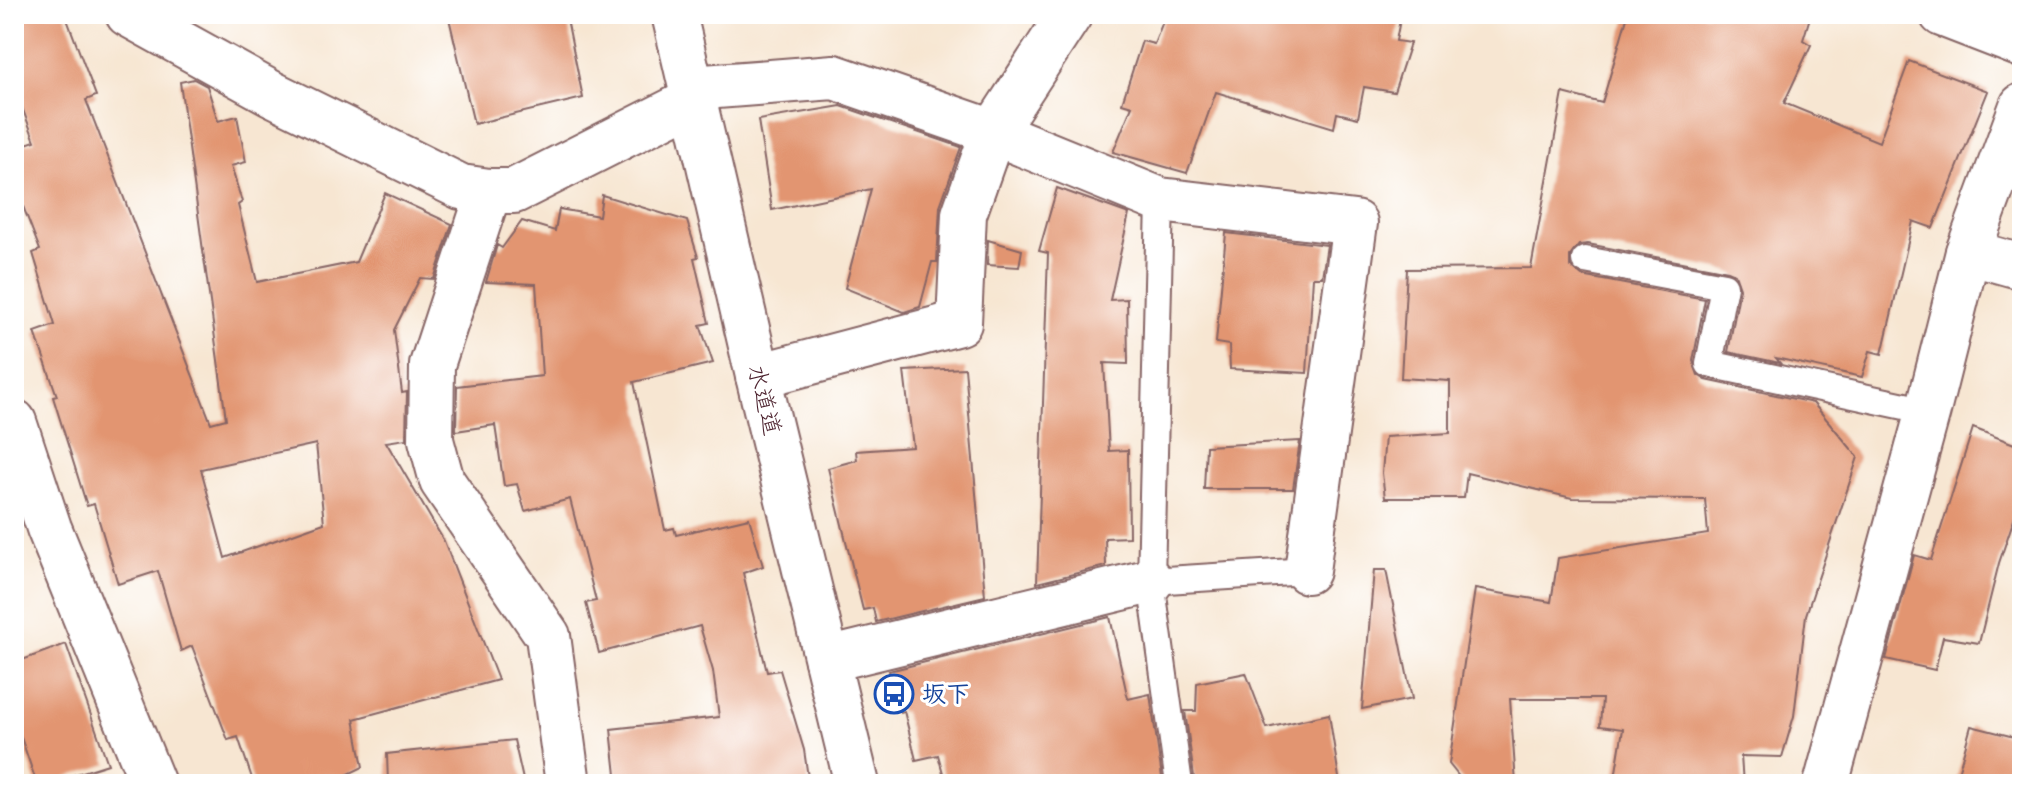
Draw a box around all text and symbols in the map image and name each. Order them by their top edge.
street label: 水道道 [741,362,787,438]
bus stop icon: 坂下 [873,673,915,715]
place label: 坂下 [922,680,970,709]

